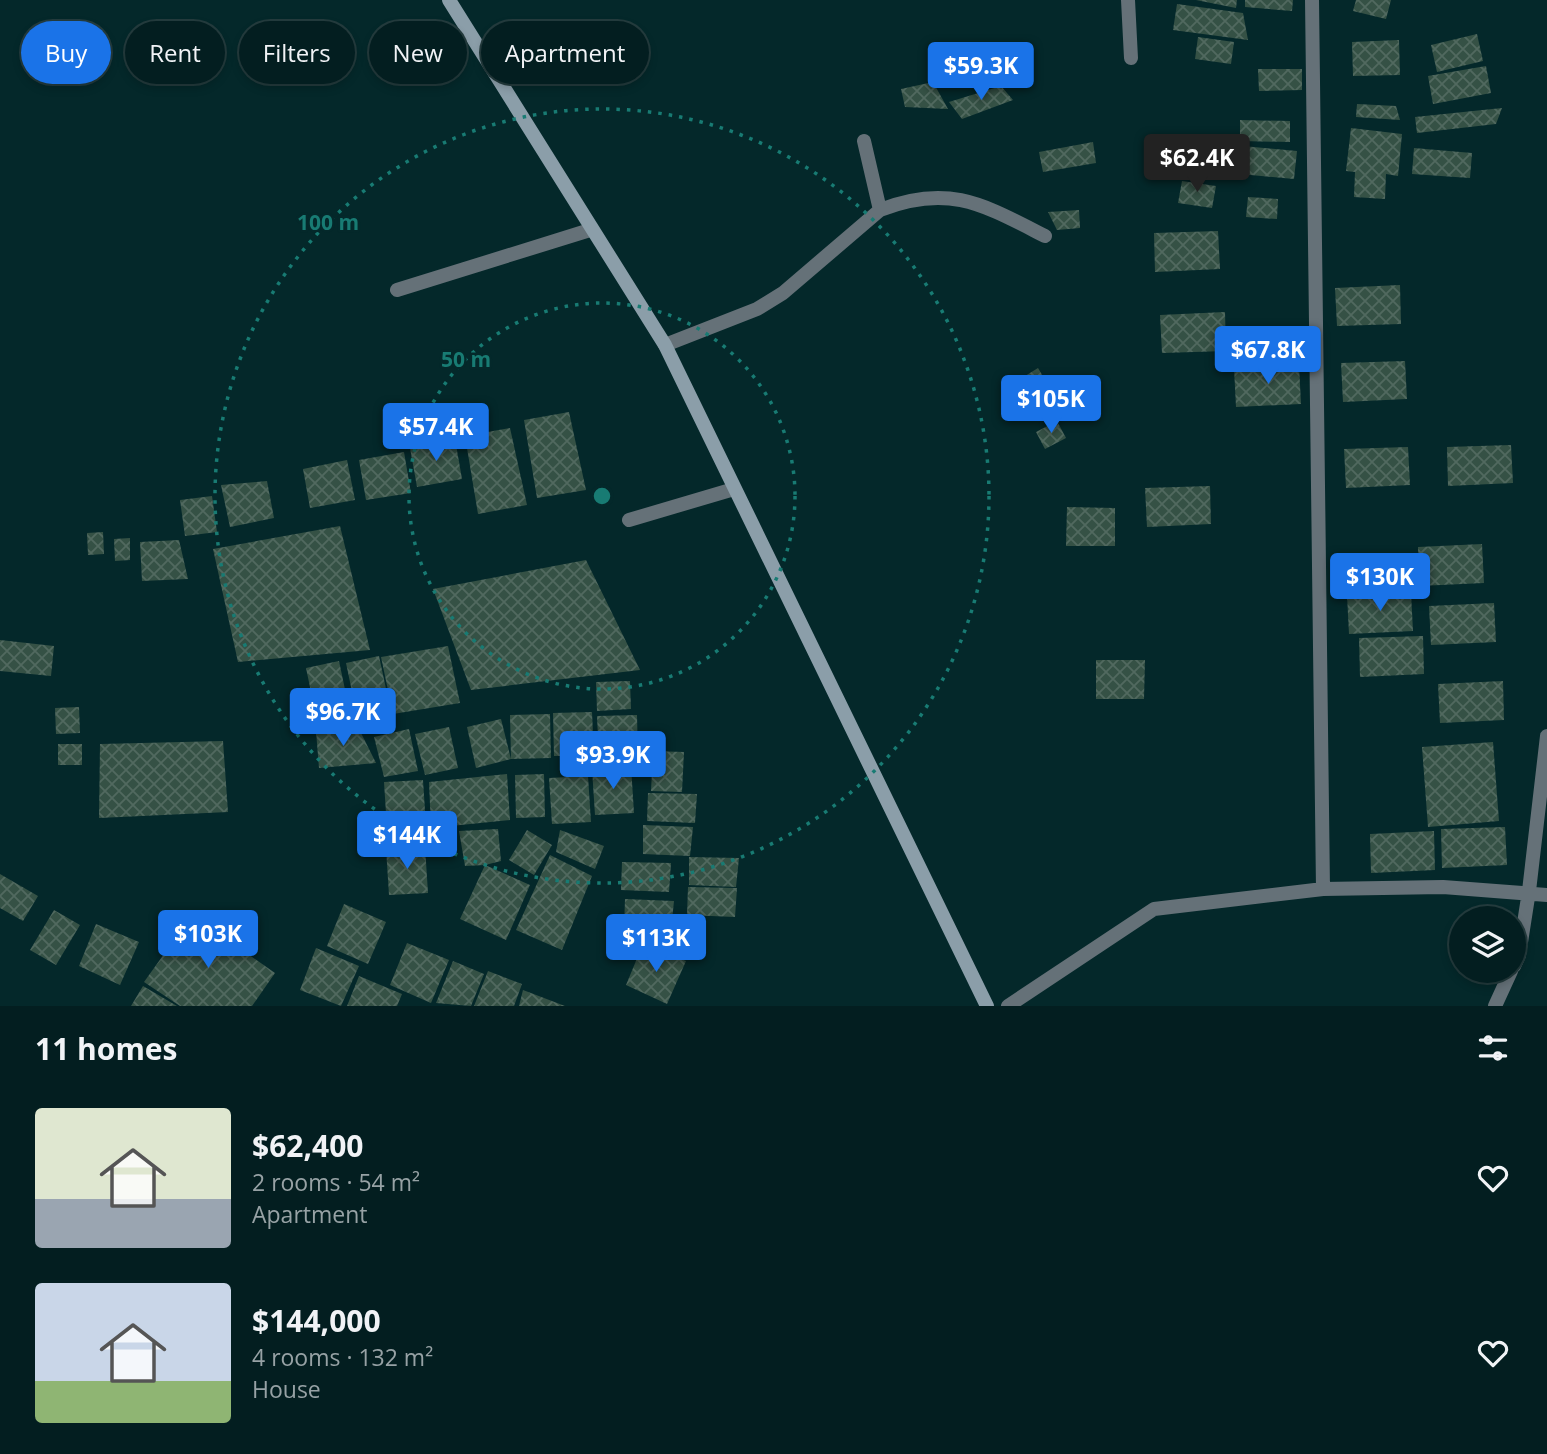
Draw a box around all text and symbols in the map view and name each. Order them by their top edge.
chip: Buy [21,21,111,84]
chip: Rent [125,21,225,84]
chip: Filters [239,21,355,84]
chip: New [369,21,467,84]
chip: Apartment [481,21,649,84]
pin: $59.3K [924,42,1038,102]
text: $59.3K [944,49,1018,81]
pin: $62.4K [1140,134,1254,194]
text: $62.4K [1160,141,1234,173]
text: 100 m [297,208,359,236]
pin: $67.8K [1211,326,1325,386]
text: $67.8K [1231,333,1305,365]
text: 50 m [441,345,491,373]
pin: $105K [1002,376,1100,435]
text: $105K [1017,382,1085,414]
pin: $57.4K [379,404,493,463]
text: $57.4K [399,410,473,442]
centre of rings [590,484,614,508]
pin: $130K [1331,554,1429,613]
text: $130K [1346,560,1414,592]
pin: $96.7K [286,688,400,748]
text: $96.7K [306,695,380,727]
pin: $93.9K [556,732,670,791]
text: $93.9K [576,738,650,770]
pin: $144K [358,812,456,871]
text: $144K [373,818,441,850]
map controls [1449,906,1526,983]
button: layers [1449,906,1526,983]
pin: $103K [159,911,257,970]
pin: $113K [607,914,705,974]
text: $103K [174,917,242,949]
text: $113K [622,921,690,953]
text: 11 homes [35,1028,178,1069]
icon: filters [1474,1029,1512,1067]
text: $62,400 [252,1125,363,1166]
icon: home [91,1136,175,1220]
icon: heart [1474,1159,1512,1197]
text: 2 rooms · 54 m² [252,1166,420,1198]
text: Apartment [252,1198,368,1230]
text: $144,000 [252,1300,381,1341]
icon: home [91,1311,175,1395]
icon: heart [1474,1334,1512,1372]
text: 4 rooms · 132 m² [252,1341,433,1373]
text: House [252,1373,321,1405]

